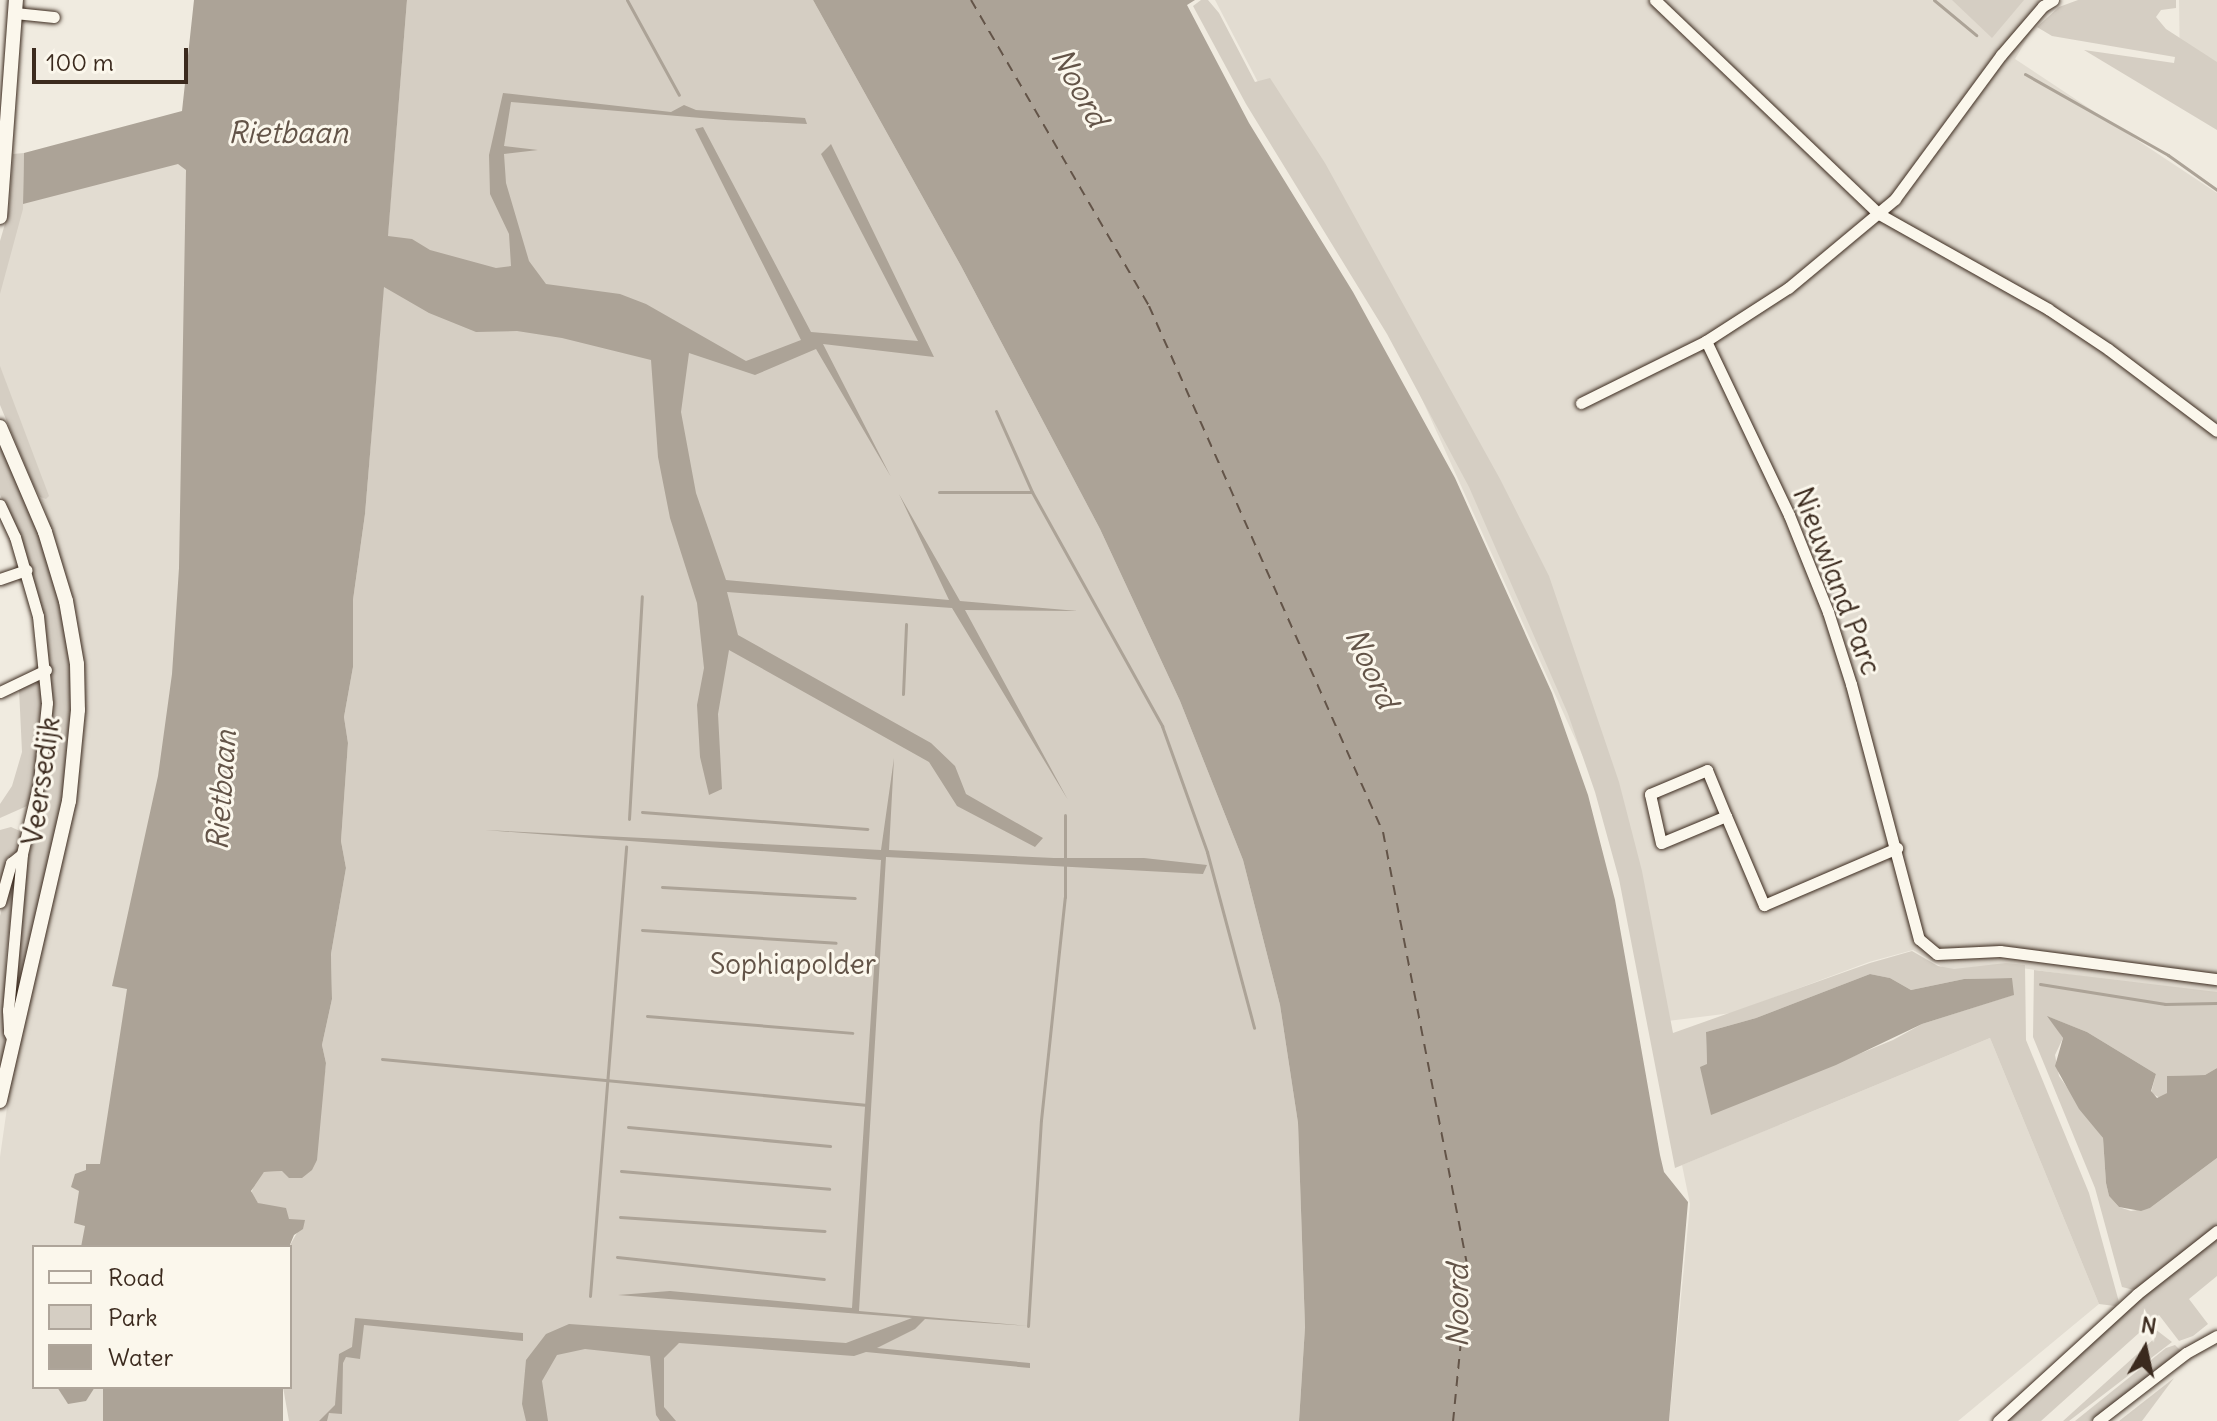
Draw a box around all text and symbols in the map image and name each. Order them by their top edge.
scale bar [36,32,192,82]
water label: Noord [1044,42,1116,132]
text: 100 m [46,47,114,77]
water label: Rietbaan [228,114,348,150]
street label: Nieuwland Parc [1786,483,1888,679]
water label: Noord [1338,622,1406,714]
street label: Veersedijk [15,715,67,847]
water label: Rietbaan [199,729,243,851]
park label: Sophiapolder [710,947,876,981]
legend [32,1245,292,1389]
text: Road [108,1262,164,1292]
water label: Noord [1439,1264,1475,1348]
text: Park [108,1302,158,1332]
north arrow [2105,1309,2185,1389]
text: N [2139,1310,2158,1340]
text: Water [108,1342,173,1372]

